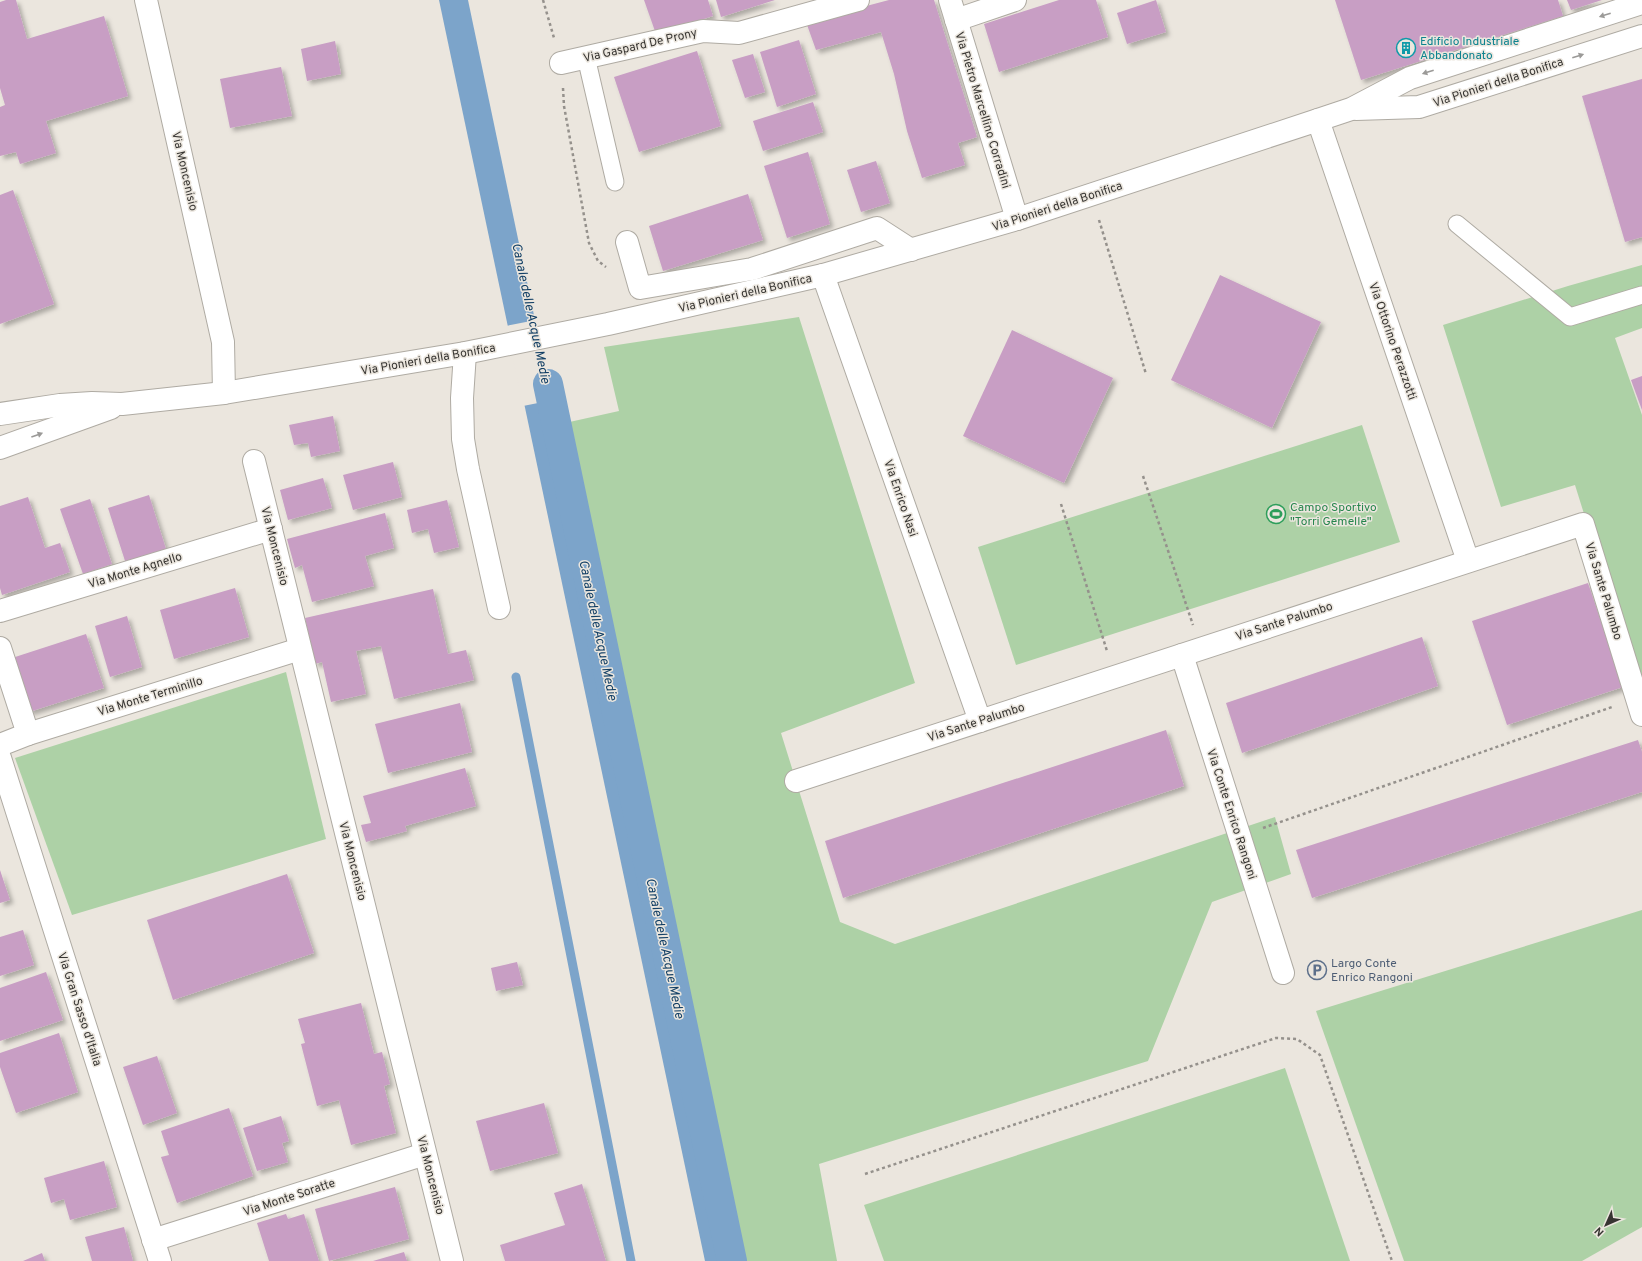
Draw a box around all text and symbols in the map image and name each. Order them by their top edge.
one-way arrow [1599,13,1611,19]
street label: Via Gaspard De Prony [582,25,699,67]
street label: Via Pietro Marcellino Corradini [951,30,1014,191]
place label: Edificio Industriale Abbandonato [1420,34,1519,64]
building icon: Edificio Industriale Abbandonato [1395,37,1417,59]
one-way arrow [1573,53,1585,59]
street label: Via Pionieri della Bonifica [1431,54,1566,112]
one-way arrow [1422,70,1434,76]
street label: Via Moncenisio [167,130,201,213]
street label: Via Pionieri della Bonifica [990,178,1125,236]
water label: Canale delle Acque Medie [507,242,553,385]
street label: Via Pionieri della Bonifica [677,271,813,317]
street label: Via Ottorino Perazzotti [1364,280,1420,402]
street label: Via Pionieri della Bonifica [360,340,497,380]
one-way arrow [31,432,43,438]
street label: Via Enrico Nasi [879,458,921,539]
place label: Campo Sportivo "Torri Gemelle" [1290,500,1377,530]
sports icon: Campo Sportivo "Torri Gemelle" [1265,503,1287,525]
street label: Via Moncenisio [256,505,292,588]
street label: Via Sante Palumbo [1581,540,1626,642]
street label: Via Monte Agnello [86,549,184,593]
water label: Canale delle Acque Medie [574,559,620,702]
street label: Via Sante Palumbo [1234,599,1335,645]
street label: Via Monte Terminillo [96,673,205,721]
street label: Via Sante Palumbo [926,700,1027,746]
street label: Via Conte Enrico Rangoni [1202,747,1260,882]
street label: Via Moncenisio [334,820,370,903]
water label: Canale delle Acque Medie [641,877,687,1020]
street label: Via Gran Sasso d'Italia [53,950,105,1068]
place label: Largo Conte Enrico Rangoni [1331,956,1413,986]
parking icon: Largo Conte Enrico Rangoni [1306,959,1328,981]
street label: Via Moncenisio [412,1134,448,1217]
street label: Via Monte Soratte [241,1176,337,1220]
north arrow [1586,1205,1626,1245]
text: N [1592,1224,1607,1239]

